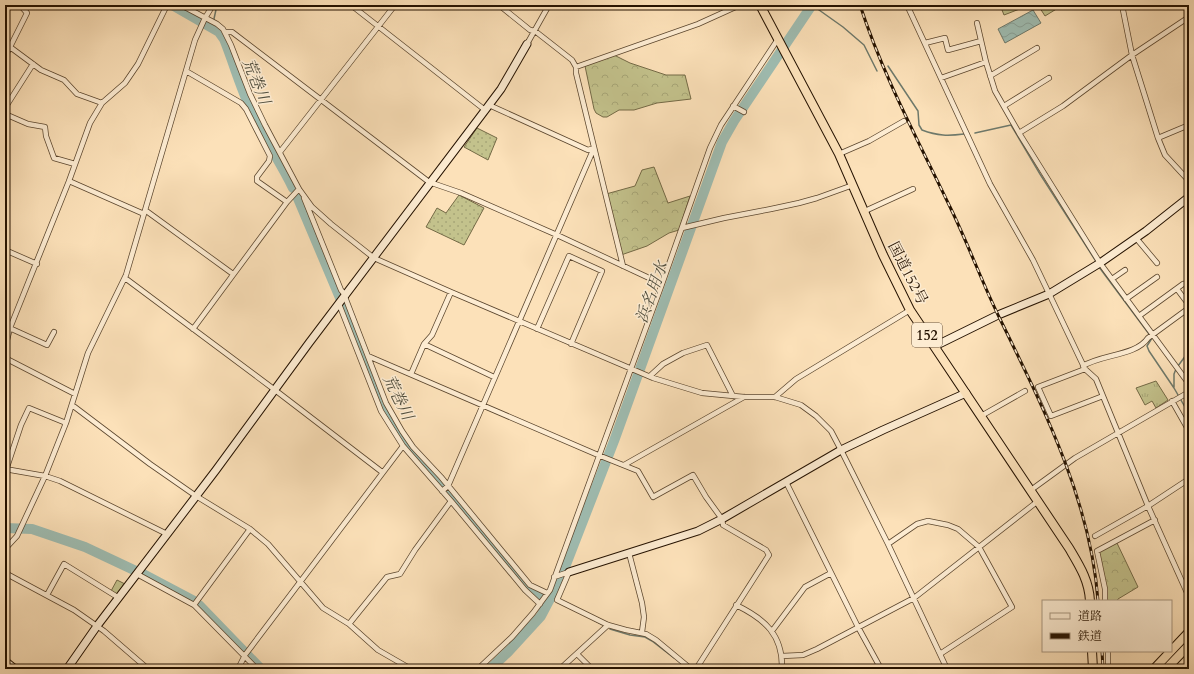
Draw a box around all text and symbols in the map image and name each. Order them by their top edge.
water label: 荒巻川 [237,55,276,110]
street label: 国道152号 [884,238,932,308]
water label: 浜名用水 [631,257,674,326]
road number: 152 [912,323,942,347]
water label: 荒巻川 [378,371,419,426]
legend [1042,600,1172,652]
text: 道路 [1078,608,1102,624]
text: 鉄道 [1077,628,1102,644]

